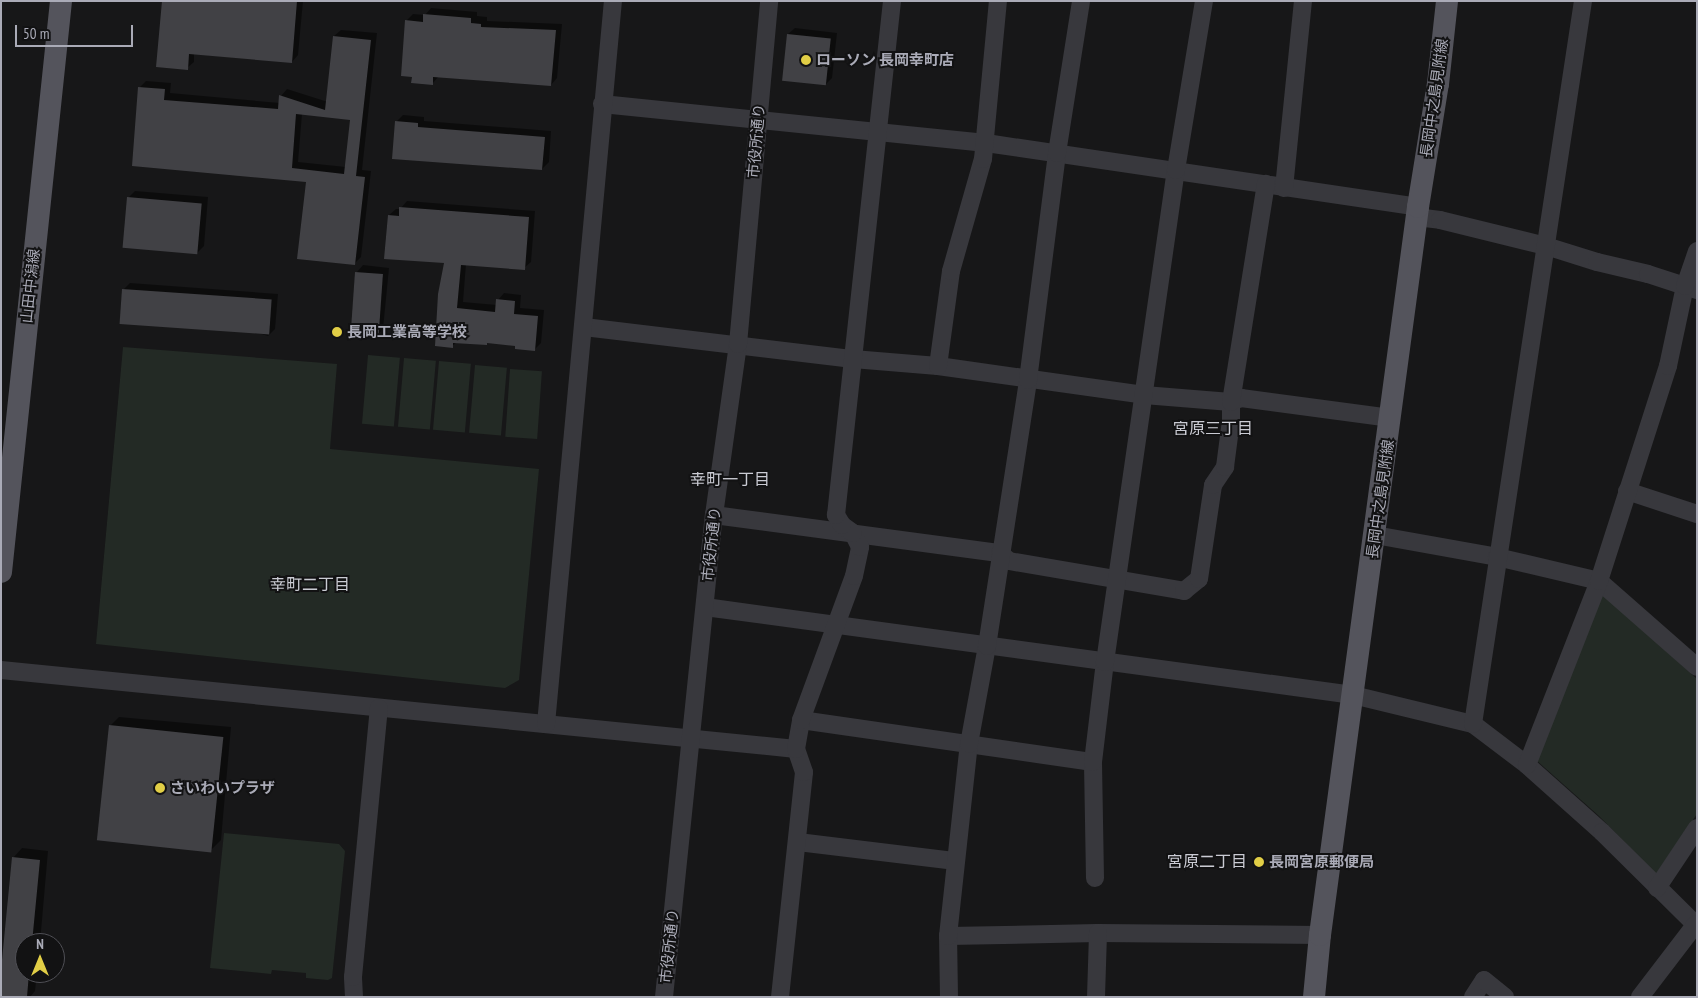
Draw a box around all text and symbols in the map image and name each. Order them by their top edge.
scale bar [18,15,135,47]
text: 50 m [23,24,49,43]
street label: 長岡中之島見附線 [1417,37,1451,159]
place label: ローソン 長岡幸町店 [816,51,954,69]
marker: ローソン 長岡幸町店 [800,54,812,66]
street label: 市役所通り [744,103,768,179]
street label: 山田中潟線 [17,248,43,324]
place label: 長岡工業高等学校 [347,323,467,341]
marker: 長岡工業高等学校 [331,326,343,338]
district label: 宮原三丁目 [1173,418,1253,438]
street label: 長岡中之島見附線 [1363,438,1397,560]
district label: 幸町一丁目 [690,469,770,489]
street label: 市役所通り [698,506,724,582]
district label: 幸町二丁目 [270,574,350,594]
place label: さいわいプラザ [170,779,275,797]
marker: さいわいプラザ [154,782,166,794]
district label: 宮原二丁目 [1167,851,1247,871]
place label: 長岡宮原郵便局 [1269,853,1374,871]
marker: 長岡宮原郵便局 [1253,856,1265,868]
street label: 市役所通り [656,908,682,984]
north arrow [15,933,65,983]
text: N [36,935,44,953]

